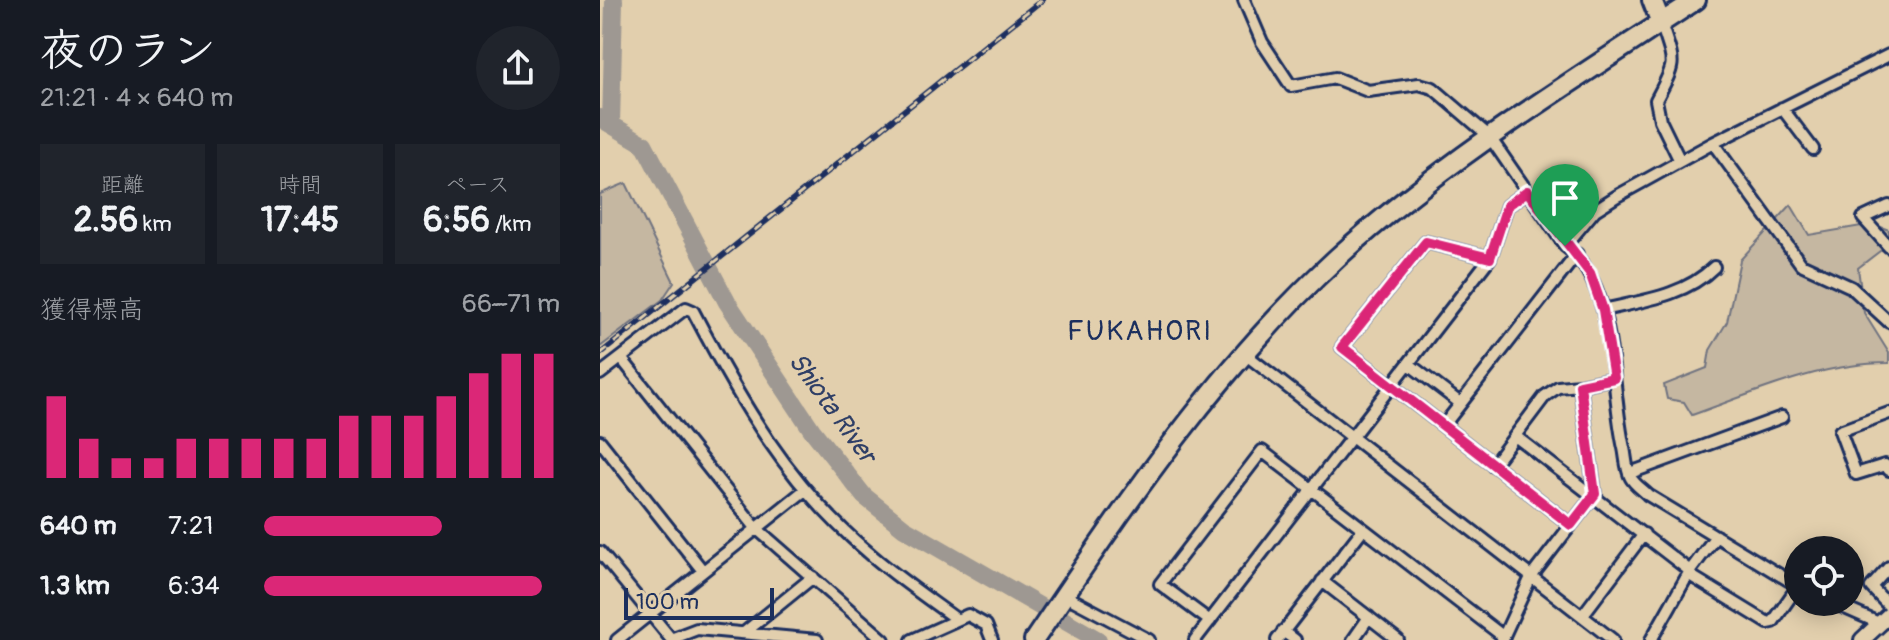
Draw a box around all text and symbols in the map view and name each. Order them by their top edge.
text: 夜のラン [40,24,216,79]
button: share [476,26,560,110]
text: 21:21 · 4 × 640 m [40,82,233,114]
pin [1531,164,1599,246]
text: 距離 [101,171,145,199]
text: 時間 [278,171,322,199]
text: ペース [445,171,510,199]
icon: arrive [1543,176,1587,220]
text: 2.56 [74,199,138,242]
text: 17:45 [261,199,339,242]
text: 6:56 [423,199,490,242]
text: km [138,210,172,238]
text: /km [490,210,532,238]
text: 66–71 m [462,288,560,320]
text: 獲得標高 [40,294,144,326]
district label: FUKAHORI [1067,314,1213,349]
water label: Shiota River [781,347,885,472]
text: 640 m [40,510,117,542]
text: 7:21 [168,510,213,542]
map controls [1784,536,1864,616]
button: locate [1784,536,1864,616]
text: 1.3 km [40,570,110,602]
text: 6:34 [168,570,220,602]
scale bar [624,584,774,620]
text: 100 m [636,588,699,616]

